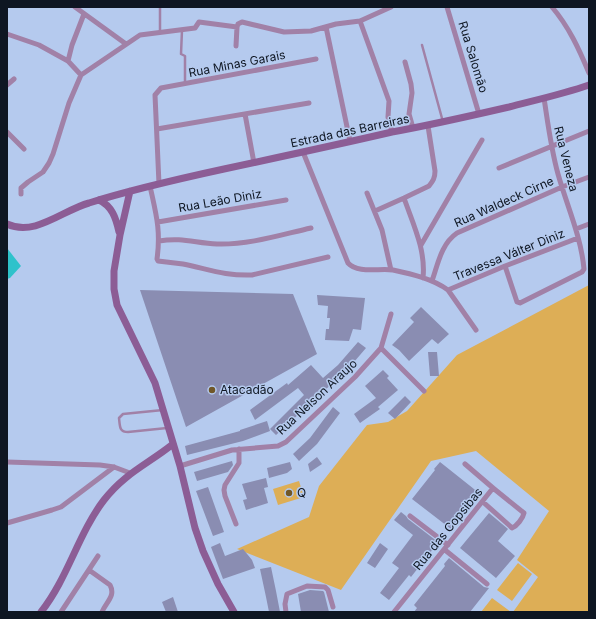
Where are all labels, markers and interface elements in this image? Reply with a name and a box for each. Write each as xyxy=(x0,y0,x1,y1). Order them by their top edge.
street label: Rua Salomão xyxy=(455,19,491,94)
street label: Rua Minas Garais xyxy=(187,47,287,80)
street label: Estrada das Barreiras xyxy=(289,111,411,150)
street label: Rua Veneza xyxy=(551,125,582,193)
street label: Rua Waldeck Cirne xyxy=(452,173,556,230)
street label: Rua Leão Diniz xyxy=(177,186,263,215)
street label: Travessa Válter Diniz xyxy=(451,225,567,284)
street label: Rua Nelson Araujo xyxy=(273,355,360,438)
place label: Atacadão xyxy=(220,382,274,397)
marker: Atacadão xyxy=(207,385,217,395)
street label: Rua das Copsibas xyxy=(410,484,485,573)
place label: Q xyxy=(297,485,306,500)
marker: Q xyxy=(284,488,294,498)

